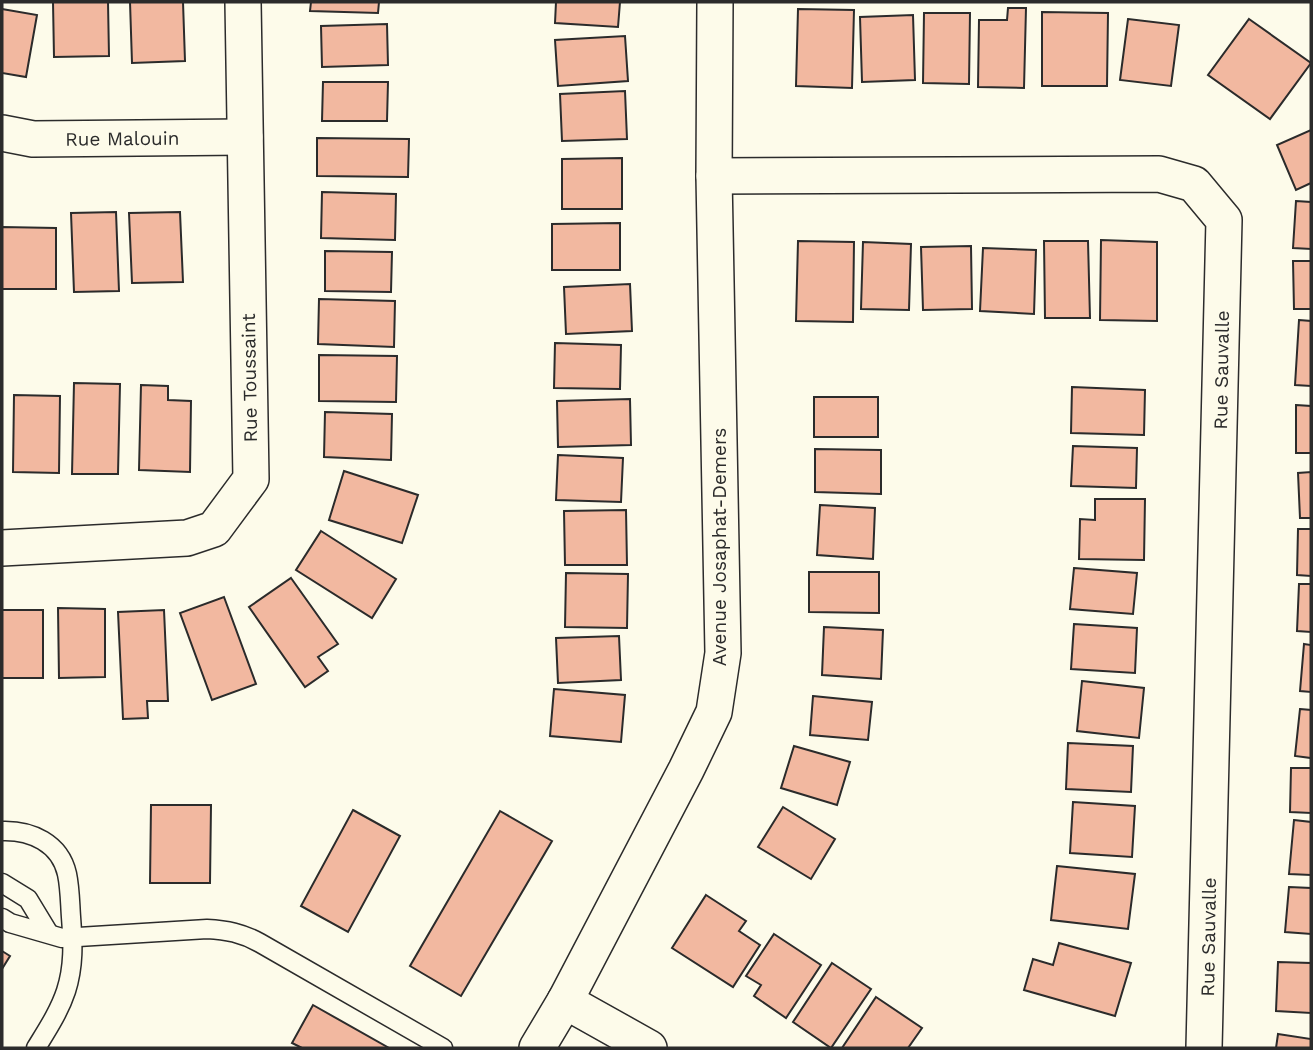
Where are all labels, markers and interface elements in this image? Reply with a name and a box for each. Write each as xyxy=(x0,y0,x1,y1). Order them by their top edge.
street label: Rue Malouin xyxy=(65,127,180,151)
street label: Rue Sauvalle xyxy=(1209,310,1234,430)
street label: Rue Toussaint xyxy=(237,313,262,443)
street label: Avenue Josaphat-Demers xyxy=(708,428,731,666)
street label: Rue Sauvalle xyxy=(1196,877,1221,997)

